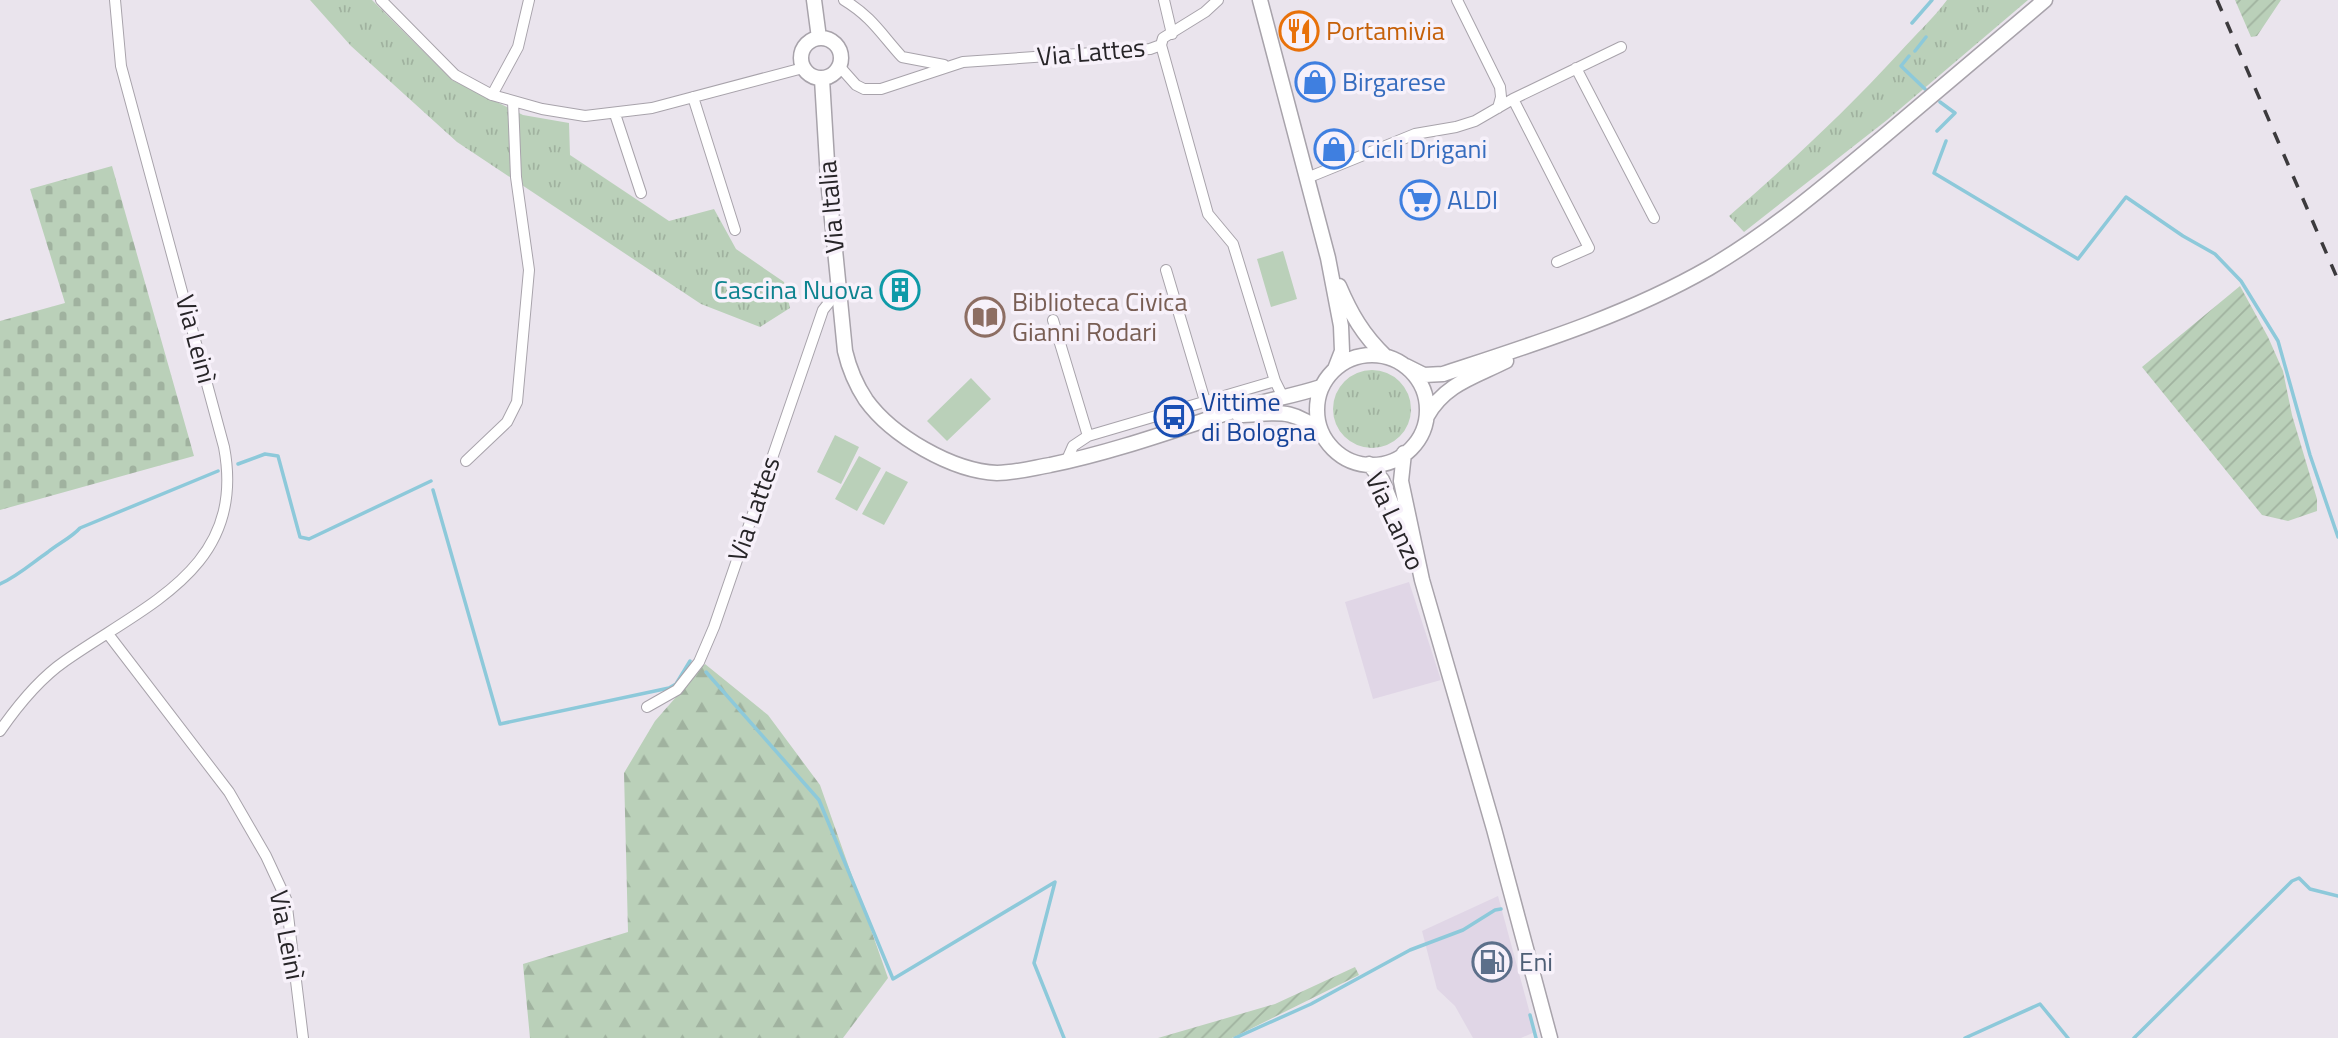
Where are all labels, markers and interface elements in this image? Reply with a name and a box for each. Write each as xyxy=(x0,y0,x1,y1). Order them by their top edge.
restaurant icon: Portamivia xyxy=(1278,10,1320,52)
place label: Portamivia xyxy=(1326,11,1445,50)
street label: Via Lattes xyxy=(1035,27,1147,76)
shop icon: Birgarese xyxy=(1294,61,1336,103)
place label: Birgarese xyxy=(1342,62,1446,101)
shop icon: Cicli Drigani xyxy=(1313,128,1355,170)
place label: Cicli Drigani xyxy=(1361,129,1487,168)
street label: Via Italia xyxy=(807,159,854,255)
supermarket icon: ALDI xyxy=(1399,179,1441,221)
place label: ALDI xyxy=(1447,180,1498,219)
building icon: Cascina Nuova xyxy=(879,269,921,311)
place label: Cascina Nuova xyxy=(714,270,873,309)
place label: Biblioteca Civica Gianni Rodari xyxy=(1012,282,1187,351)
street label: Via Leinì xyxy=(166,290,227,388)
library icon: Biblioteca Civica Gianni Rodari xyxy=(964,296,1006,338)
place label: Vittime di Bologna xyxy=(1201,382,1316,451)
bus stop icon: Vittime di Bologna xyxy=(1153,396,1195,438)
street label: Via Lattes xyxy=(717,451,790,566)
street label: Via Lanzo xyxy=(1356,465,1435,576)
street label: Via Leinì xyxy=(260,887,315,983)
fuel station icon: Eni xyxy=(1471,941,1513,983)
place label: Eni xyxy=(1519,942,1553,981)

